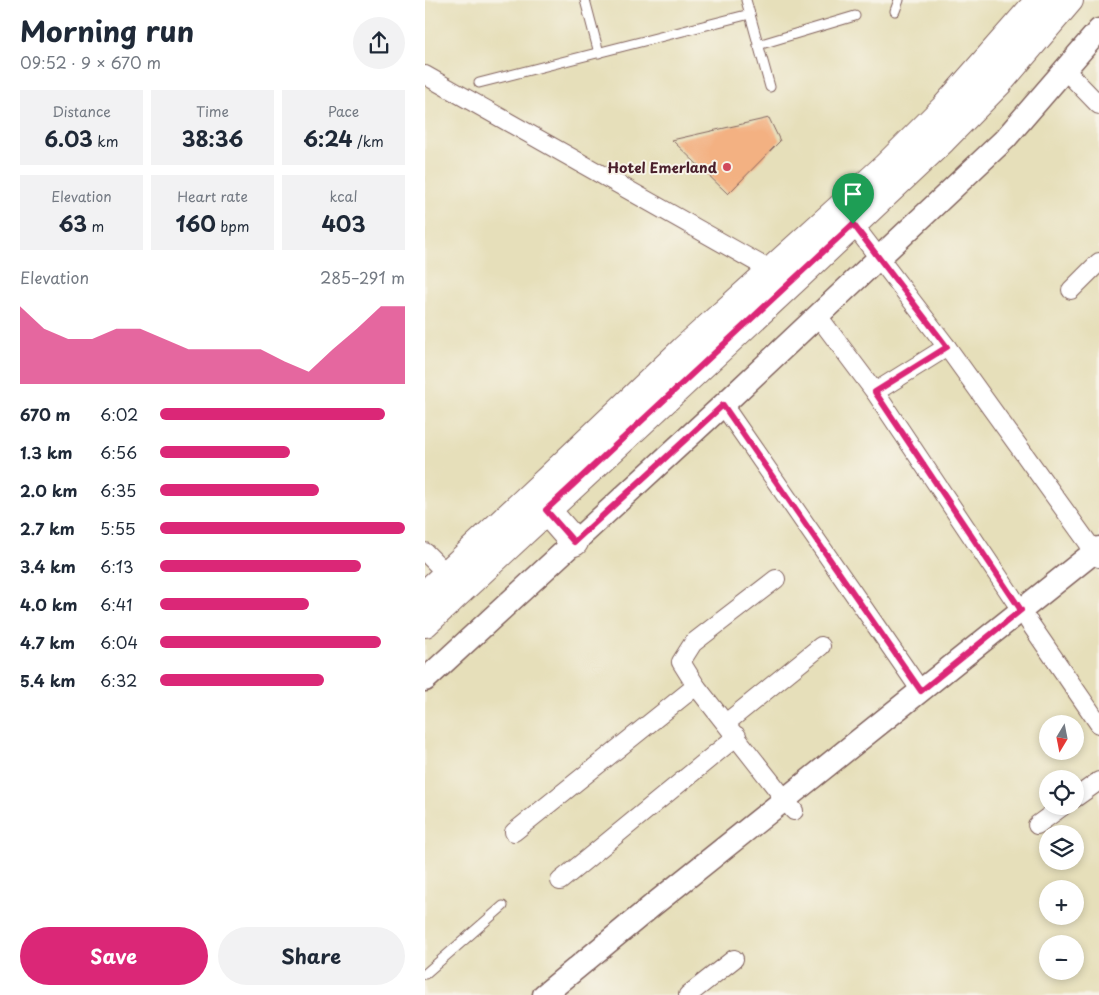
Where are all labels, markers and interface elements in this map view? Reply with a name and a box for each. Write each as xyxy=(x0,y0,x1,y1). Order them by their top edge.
text: Morning run xyxy=(20,9,194,52)
button: share xyxy=(353,17,405,69)
text: 09:52 · 9 × 670 m xyxy=(20,50,161,74)
text: Distance xyxy=(52,101,111,122)
text: Time xyxy=(196,101,229,122)
text: Pace xyxy=(328,101,359,122)
text: 6.03 xyxy=(45,122,93,154)
text: 38:36 xyxy=(182,122,243,154)
text: 6:24 xyxy=(303,122,352,154)
text: km xyxy=(93,131,118,152)
text: /km xyxy=(352,131,384,152)
place label: Hotel Emerland xyxy=(608,157,718,178)
marker: Hotel Emerland xyxy=(721,161,733,173)
pin xyxy=(832,173,874,224)
icon: arrive xyxy=(839,180,867,208)
text: Elevation xyxy=(51,186,112,207)
text: Heart rate xyxy=(177,186,248,207)
text: kcal xyxy=(330,186,357,207)
text: 63 xyxy=(59,207,87,239)
text: 160 xyxy=(176,207,216,239)
text: 403 xyxy=(322,207,365,239)
text: m xyxy=(87,216,104,237)
text: bpm xyxy=(216,216,249,237)
text: Elevation xyxy=(20,265,89,289)
text: 285–291 m xyxy=(320,265,405,289)
text: 670 m xyxy=(20,402,71,426)
text: 6:02 xyxy=(100,402,138,426)
text: 1.3 km xyxy=(20,440,72,464)
text: 6:56 xyxy=(100,440,137,464)
text: 2.0 km xyxy=(20,478,77,502)
text: 6:35 xyxy=(100,478,136,502)
text: 2.7 km xyxy=(20,516,75,540)
text: 5:55 xyxy=(100,516,135,540)
text: 3.4 km xyxy=(20,554,76,578)
text: 6:13 xyxy=(100,554,134,578)
text: 4.0 km xyxy=(20,592,77,616)
text: 6:41 xyxy=(100,592,133,616)
text: 4.7 km xyxy=(20,630,75,654)
text: 6:04 xyxy=(100,630,138,654)
text: 5.4 km xyxy=(20,668,75,692)
text: 6:32 xyxy=(100,668,137,692)
north arrow xyxy=(1039,715,1084,760)
map controls xyxy=(1039,715,1084,980)
button: locate xyxy=(1039,770,1084,815)
button: layers xyxy=(1039,825,1084,870)
button: + xyxy=(1039,880,1084,925)
button: Save xyxy=(20,927,208,985)
button: Share xyxy=(218,927,405,985)
button: − xyxy=(1039,935,1084,980)

